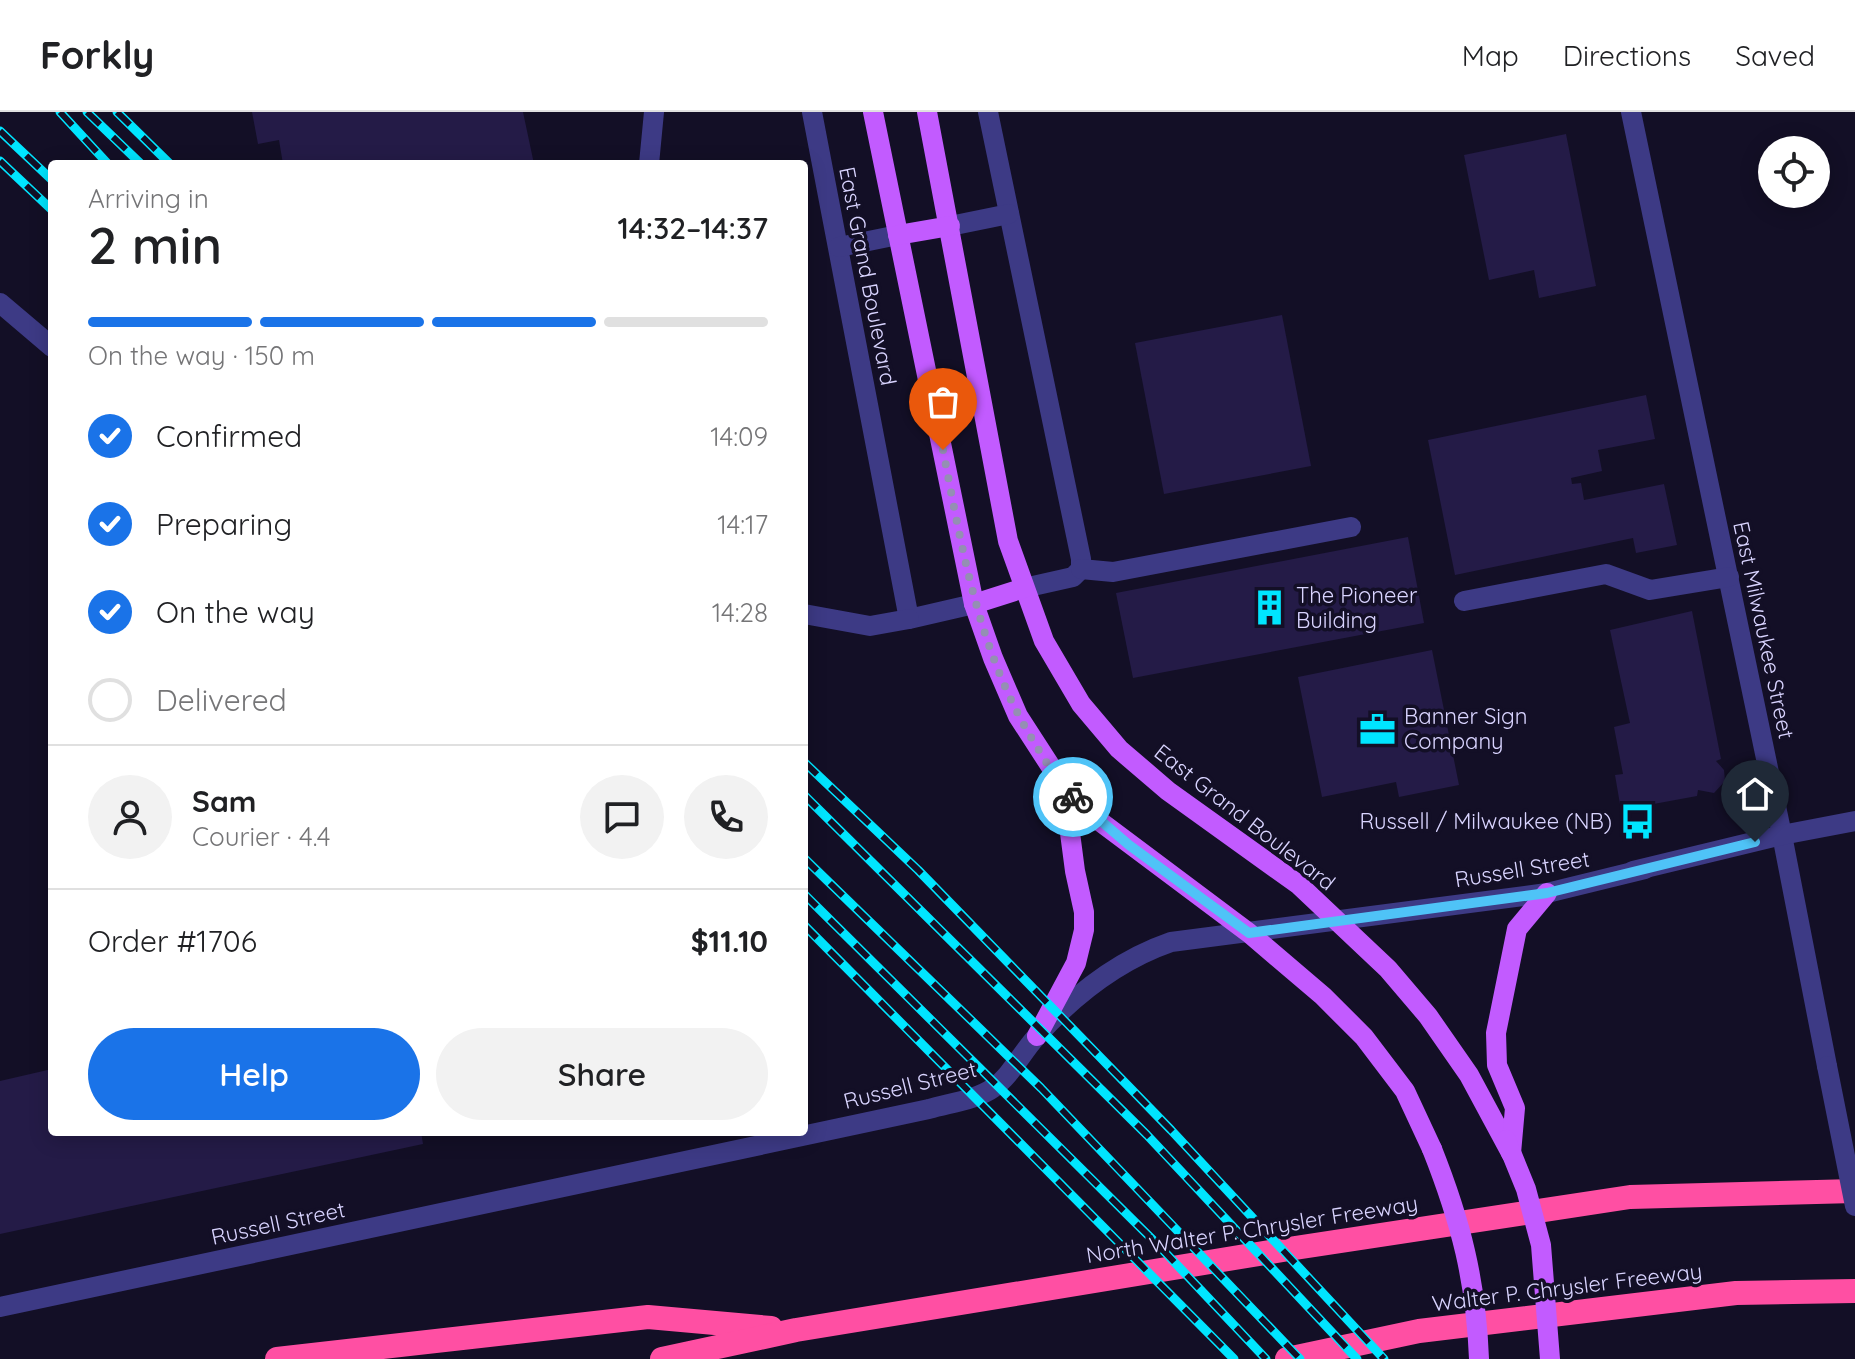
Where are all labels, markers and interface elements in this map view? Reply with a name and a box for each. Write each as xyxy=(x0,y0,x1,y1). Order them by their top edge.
text: Forkly xyxy=(40,31,154,79)
text: Map xyxy=(1462,38,1519,73)
text: Directions xyxy=(1563,38,1691,73)
text: Saved xyxy=(1735,38,1815,73)
map controls xyxy=(1758,136,1830,208)
button: locate xyxy=(1758,136,1830,208)
street label: East Grand Boulevard xyxy=(833,164,903,388)
text: Arriving in xyxy=(88,182,209,215)
text: 14:32–14:37 xyxy=(617,209,768,247)
text: 2 min xyxy=(88,212,222,277)
text: On the way · 150 m xyxy=(88,339,315,372)
pin xyxy=(909,368,977,450)
icon: bag xyxy=(921,380,965,424)
icon: check xyxy=(88,414,132,458)
text: Confirmed xyxy=(156,417,302,455)
text: 14:09 xyxy=(710,420,768,453)
icon: check xyxy=(88,502,132,546)
text: Preparing xyxy=(156,505,292,543)
text: 14:17 xyxy=(717,508,768,541)
street label: East Milwaukee Street xyxy=(1727,519,1801,741)
place label: The Pioneer Building xyxy=(1296,581,1418,634)
building icon: The Pioneer Building xyxy=(1251,589,1289,627)
icon: check xyxy=(88,590,132,634)
text: On the way xyxy=(156,593,315,631)
text: 14:28 xyxy=(712,596,768,629)
text: Delivered xyxy=(156,681,287,719)
place label: Banner Sign Company xyxy=(1404,702,1528,755)
office icon: Banner Sign Company xyxy=(1359,710,1397,748)
street label: East Grand Boulevard xyxy=(1149,738,1341,896)
courier xyxy=(1033,757,1113,837)
pin xyxy=(1721,760,1789,842)
icon: home xyxy=(1733,772,1777,816)
button: person xyxy=(88,775,172,859)
button: chat xyxy=(580,775,664,859)
button: phone xyxy=(684,775,768,859)
icon: bike xyxy=(1051,775,1095,819)
text: Sam xyxy=(192,782,256,820)
bus stop icon: Russell / Milwaukee (NB) xyxy=(1619,802,1657,840)
place label: Russell / Milwaukee (NB) xyxy=(1359,807,1612,835)
text: Courier · 4.4 xyxy=(192,820,330,853)
street label: Russell Street xyxy=(1452,845,1592,893)
text: Order #1706 xyxy=(88,922,257,960)
text: $11.10 xyxy=(691,922,768,960)
button: Help xyxy=(88,1028,420,1120)
button: Share xyxy=(436,1028,768,1120)
street label: Russell Street xyxy=(840,1055,980,1115)
street label: North Walter P. Chrysler Freeway xyxy=(1084,1189,1420,1269)
street label: Russell Street xyxy=(208,1195,348,1251)
street label: Walter P. Chrysler Freeway xyxy=(1430,1257,1704,1317)

